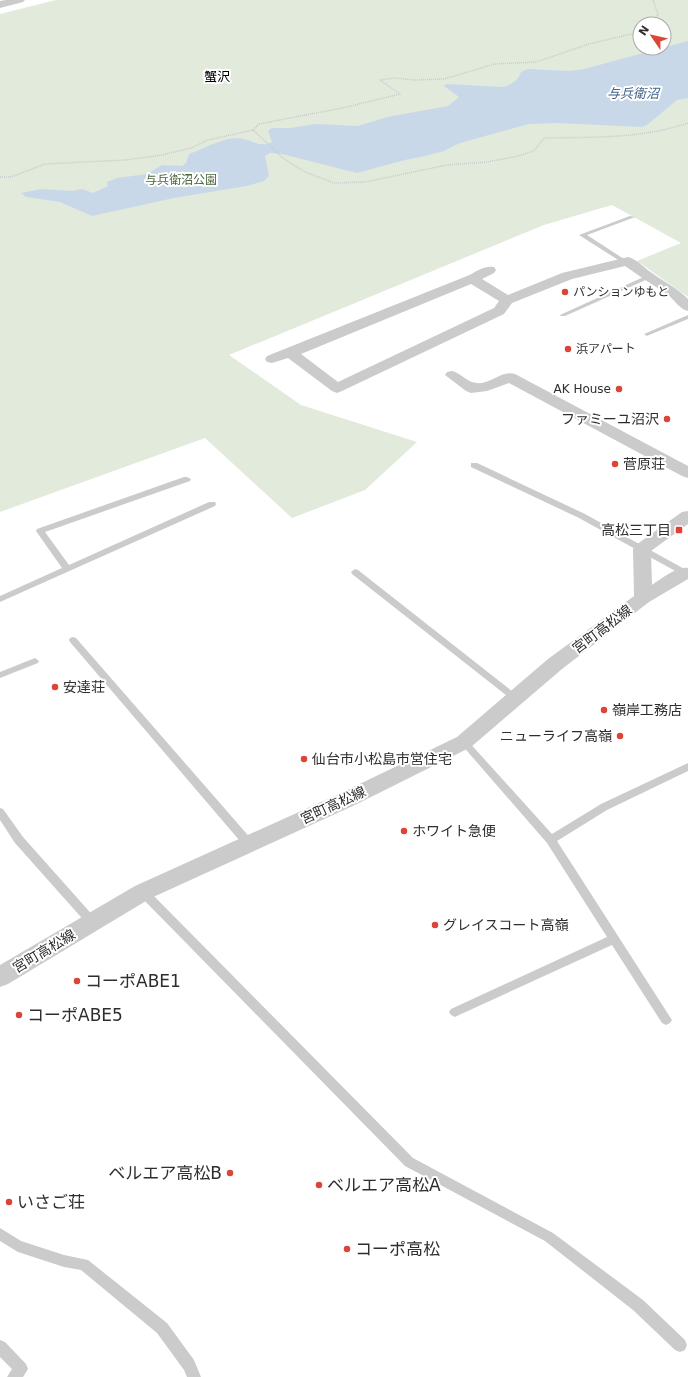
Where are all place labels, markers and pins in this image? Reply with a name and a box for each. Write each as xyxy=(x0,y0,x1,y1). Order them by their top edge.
place label: パンションゆもと xyxy=(573,285,669,299)
marker: パンションゆもと xyxy=(560,287,570,297)
place label: 浜アパート xyxy=(576,342,636,356)
marker: 浜アパート xyxy=(563,344,573,354)
place label: AK House xyxy=(554,382,611,396)
marker: AK House xyxy=(614,384,624,394)
place label: ファミーユ沼沢 xyxy=(561,411,659,427)
marker: ファミーユ沼沢 xyxy=(662,414,672,424)
place label: 菅原荘 xyxy=(623,456,665,472)
marker: 菅原荘 xyxy=(610,459,620,469)
place label: 高松三丁目 xyxy=(601,522,671,538)
marker: 高松三丁目 xyxy=(674,525,684,535)
place label: 安達荘 xyxy=(63,679,105,695)
marker: 安達荘 xyxy=(50,682,60,692)
place label: 嶺岸工務店 xyxy=(612,702,682,718)
marker: 嶺岸工務店 xyxy=(599,705,609,715)
place label: ニューライフ高嶺 xyxy=(500,728,612,744)
marker: ニューライフ高嶺 xyxy=(615,731,625,741)
place label: 仙台市小松島市営住宅 xyxy=(312,751,452,767)
marker: 仙台市小松島市営住宅 xyxy=(299,754,309,764)
place label: ホワイト急便 xyxy=(412,823,496,839)
marker: ホワイト急便 xyxy=(399,826,409,836)
place label: グレイスコート高嶺 xyxy=(443,917,569,933)
marker: グレイスコート高嶺 xyxy=(430,920,440,930)
place label: コーポABE1 xyxy=(85,971,181,991)
marker: コーポABE1 xyxy=(72,976,82,986)
place label: コーポABE5 xyxy=(27,1005,123,1025)
marker: コーポABE5 xyxy=(14,1010,24,1020)
place label: ベルエア高松B xyxy=(108,1163,222,1183)
marker: ベルエア高松B xyxy=(225,1168,235,1178)
place label: ベルエア高松A xyxy=(327,1175,441,1195)
marker: ベルエア高松A xyxy=(314,1180,324,1190)
place label: いさご荘 xyxy=(17,1192,85,1212)
marker: いさご荘 xyxy=(4,1197,14,1207)
place label: コーポ高松 xyxy=(355,1239,440,1259)
marker: コーポ高松 xyxy=(342,1244,352,1254)

